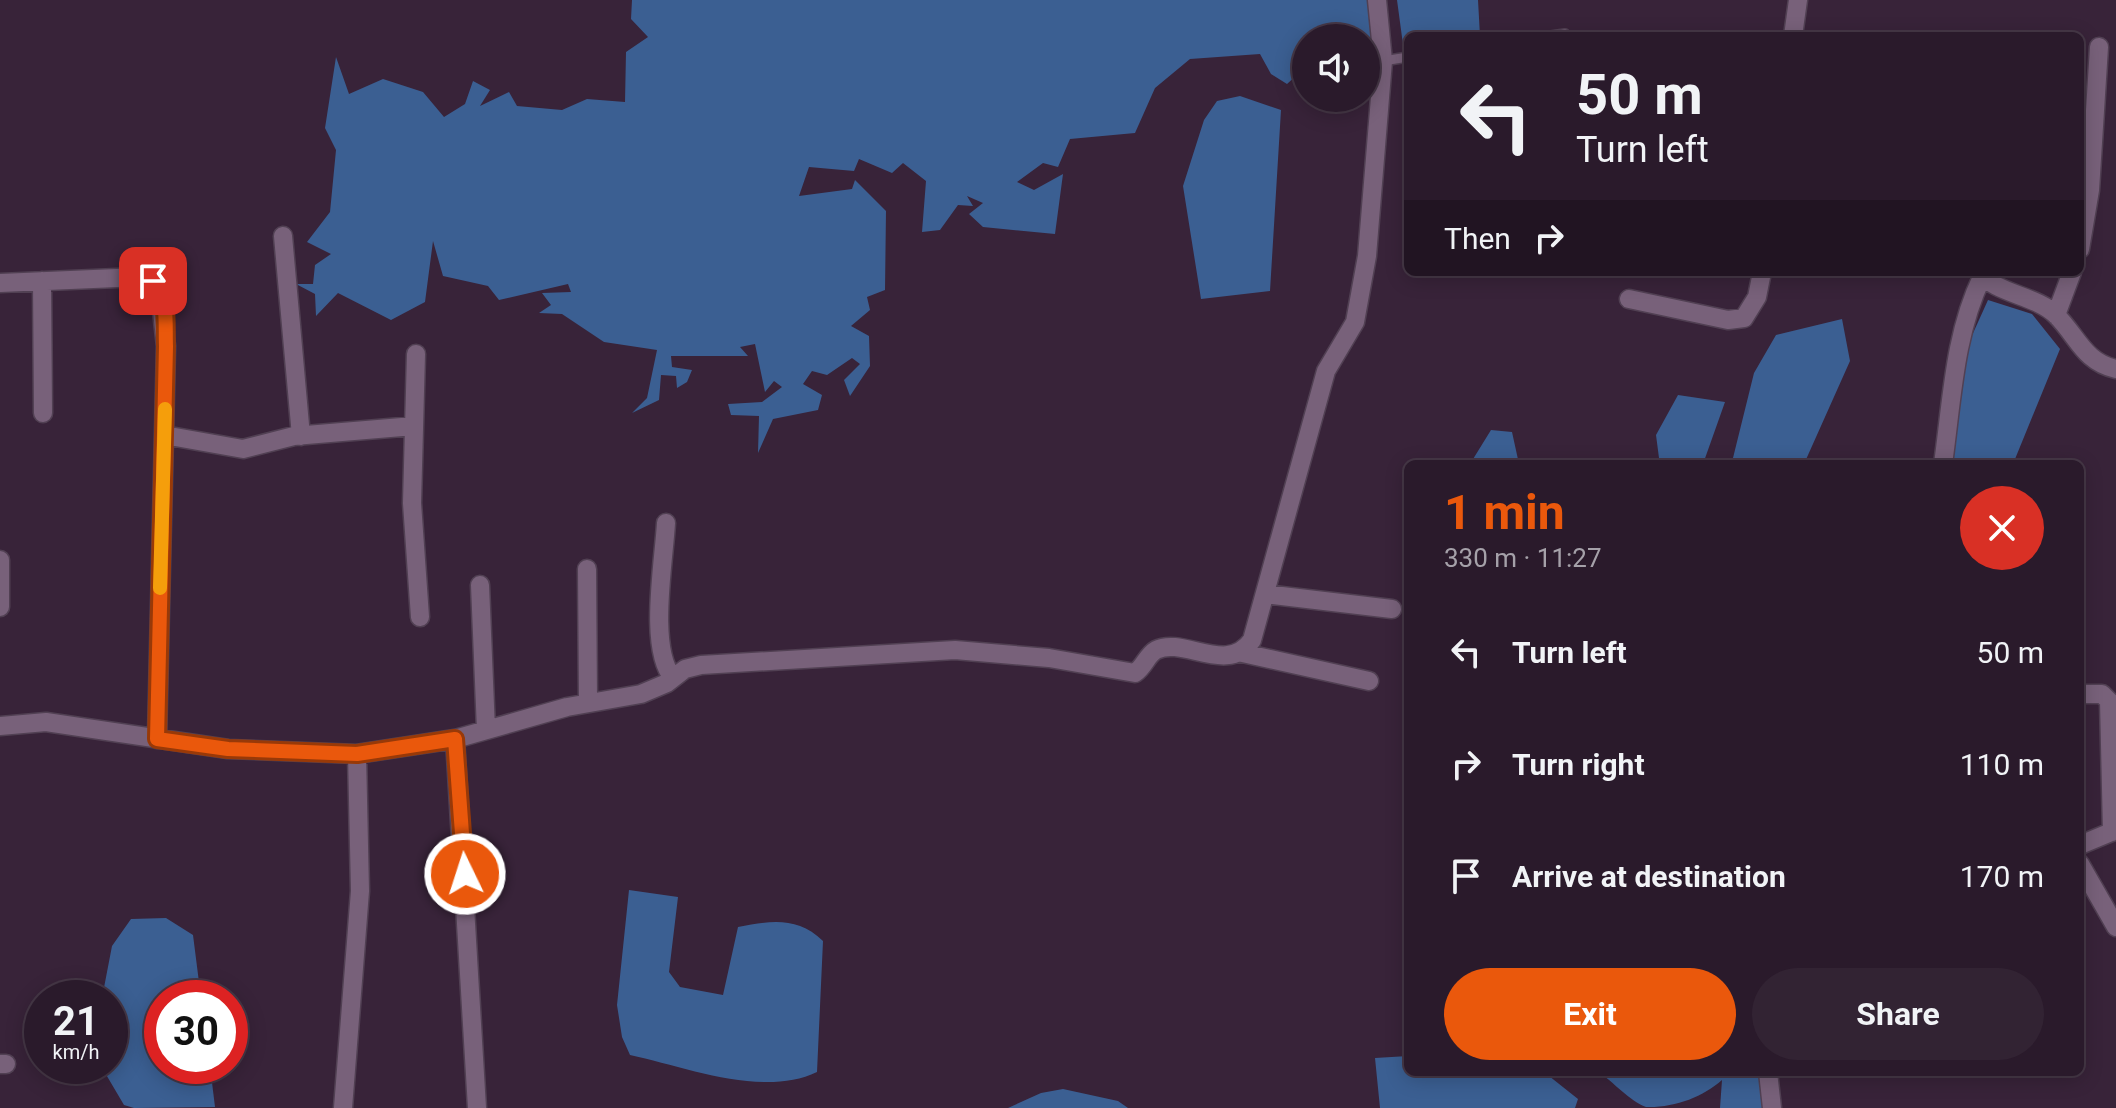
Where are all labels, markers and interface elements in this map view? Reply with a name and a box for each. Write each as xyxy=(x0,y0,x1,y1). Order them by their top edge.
map controls xyxy=(1292,24,1380,112)
button: sound xyxy=(1292,24,1380,112)
text: 50 m xyxy=(1576,62,1703,128)
icon: left xyxy=(1444,64,1548,168)
text: Turn left xyxy=(1576,129,1709,171)
icon: right xyxy=(1527,216,1571,260)
text: Then xyxy=(1444,221,1511,256)
pin xyxy=(119,247,187,315)
icon: arrive xyxy=(131,259,175,303)
text: 1 min xyxy=(1444,484,1565,541)
button: close xyxy=(1960,486,2044,570)
text: 330 m · 11:27 xyxy=(1444,543,1602,573)
icon: left xyxy=(1444,630,1488,674)
text: Turn left xyxy=(1512,635,1627,670)
text: 50 m xyxy=(1977,635,2044,670)
icon: right xyxy=(1444,742,1488,786)
text: Turn right xyxy=(1512,747,1645,782)
text: 110 m xyxy=(1960,747,2044,782)
position arrow xyxy=(423,832,507,916)
icon: arrive xyxy=(1444,854,1488,898)
text: Arrive at destination xyxy=(1512,859,1786,894)
text: 170 m xyxy=(1960,859,2044,894)
button: Exit xyxy=(1444,968,1736,1060)
button: Share xyxy=(1752,968,2044,1060)
speed limit sign: 30 xyxy=(144,980,248,1084)
text: 21 xyxy=(53,998,99,1045)
text: km/h xyxy=(53,1040,99,1064)

